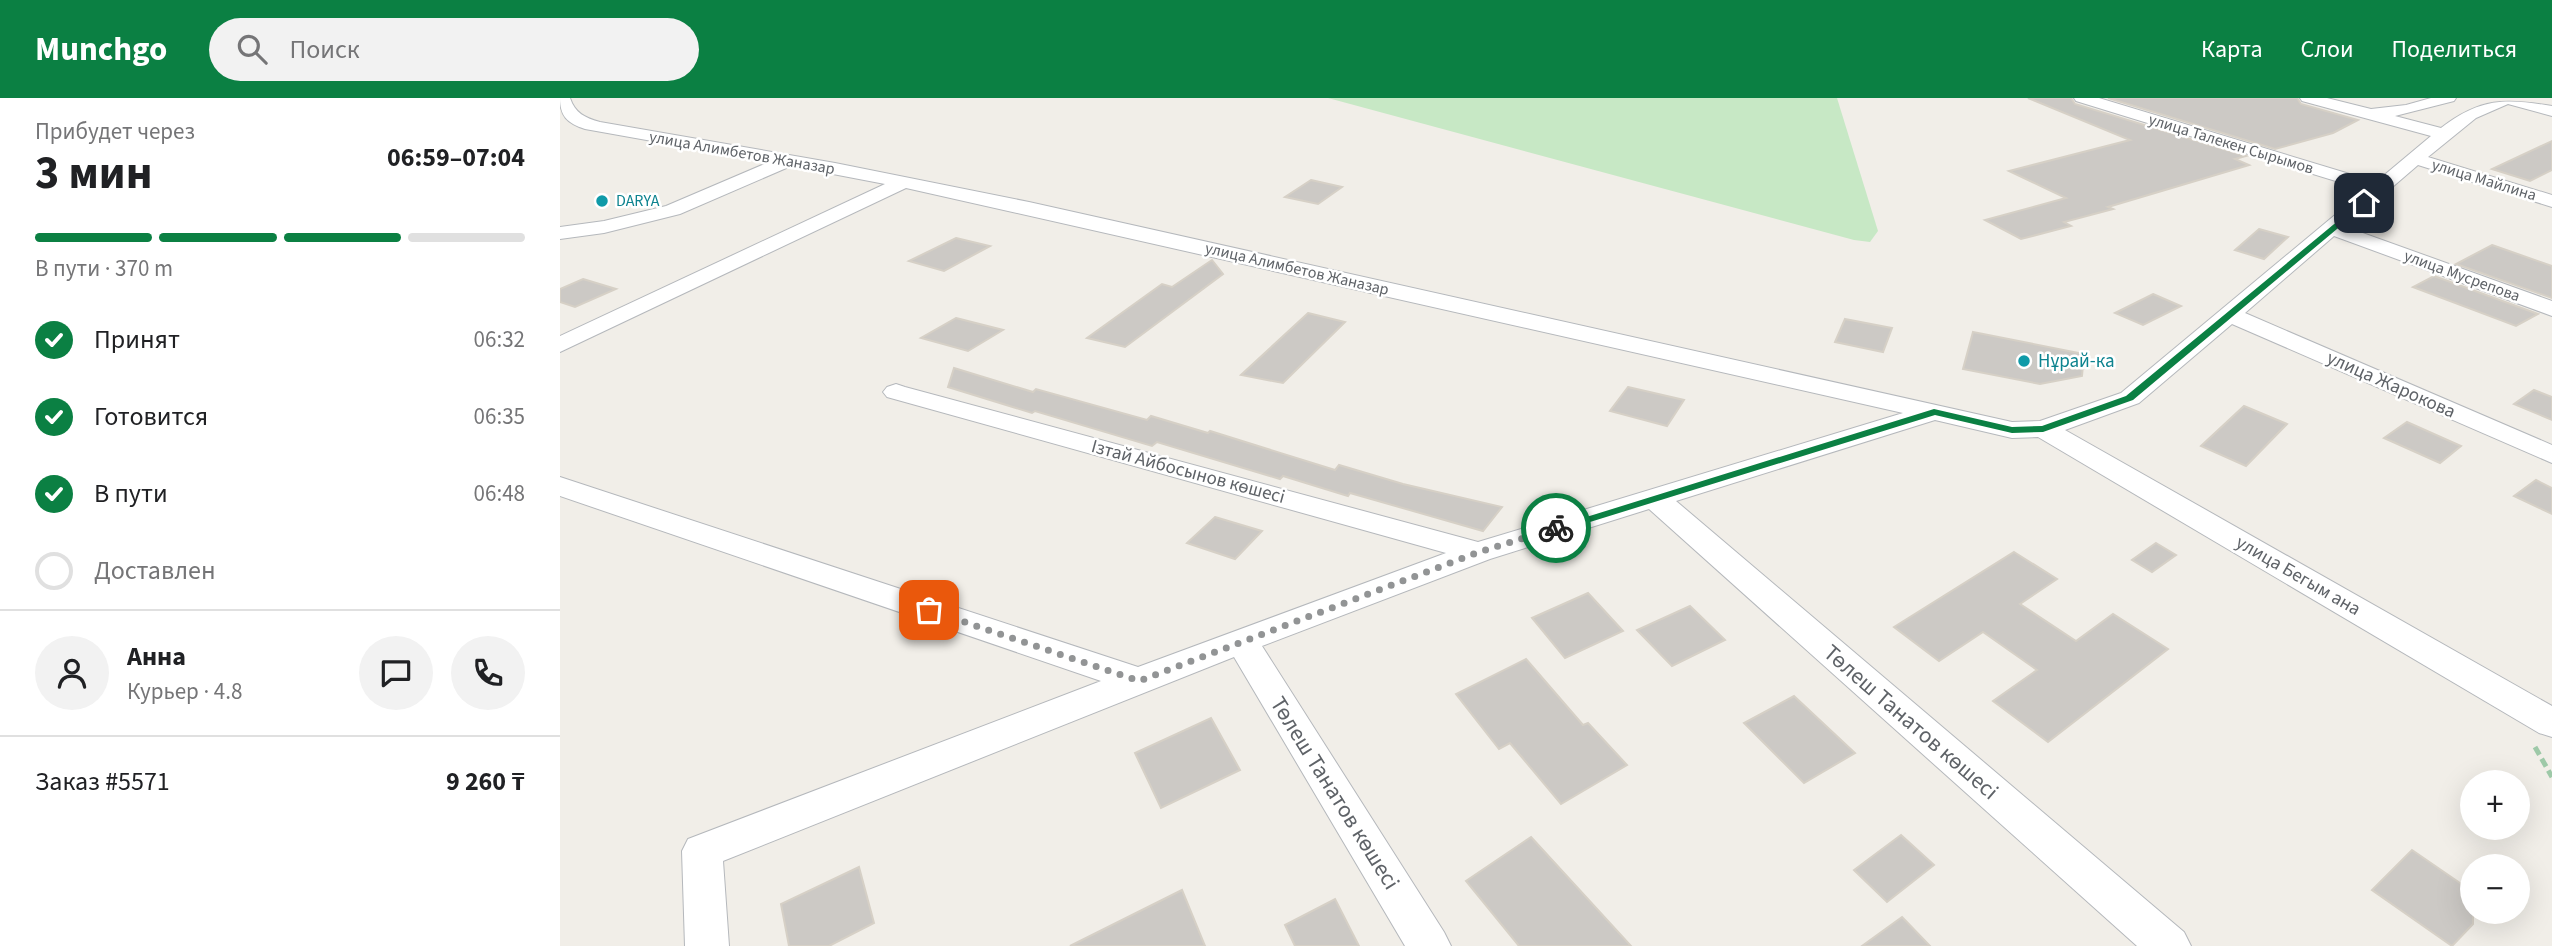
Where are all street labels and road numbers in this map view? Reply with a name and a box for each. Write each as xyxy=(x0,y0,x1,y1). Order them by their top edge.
street label: улица Талекен Сырымов xyxy=(2146,108,2316,180)
street label: улица Алимбетов Жаназар xyxy=(647,126,837,180)
street label: улица Майлина xyxy=(2429,154,2539,206)
street label: улица Алимбетов Жаназар xyxy=(1203,237,1391,301)
street label: улица Мусрепова xyxy=(2401,245,2523,307)
street label: улица Жарокова xyxy=(2322,345,2460,425)
street label: Ізтай Айбосынов көшесі xyxy=(1088,433,1288,511)
street label: улица Бегым ана xyxy=(2230,529,2366,623)
street label: Төлеш Танатов көшесі xyxy=(1816,637,2006,807)
street label: Төлеш Танатов көшесі xyxy=(1262,690,1408,896)

